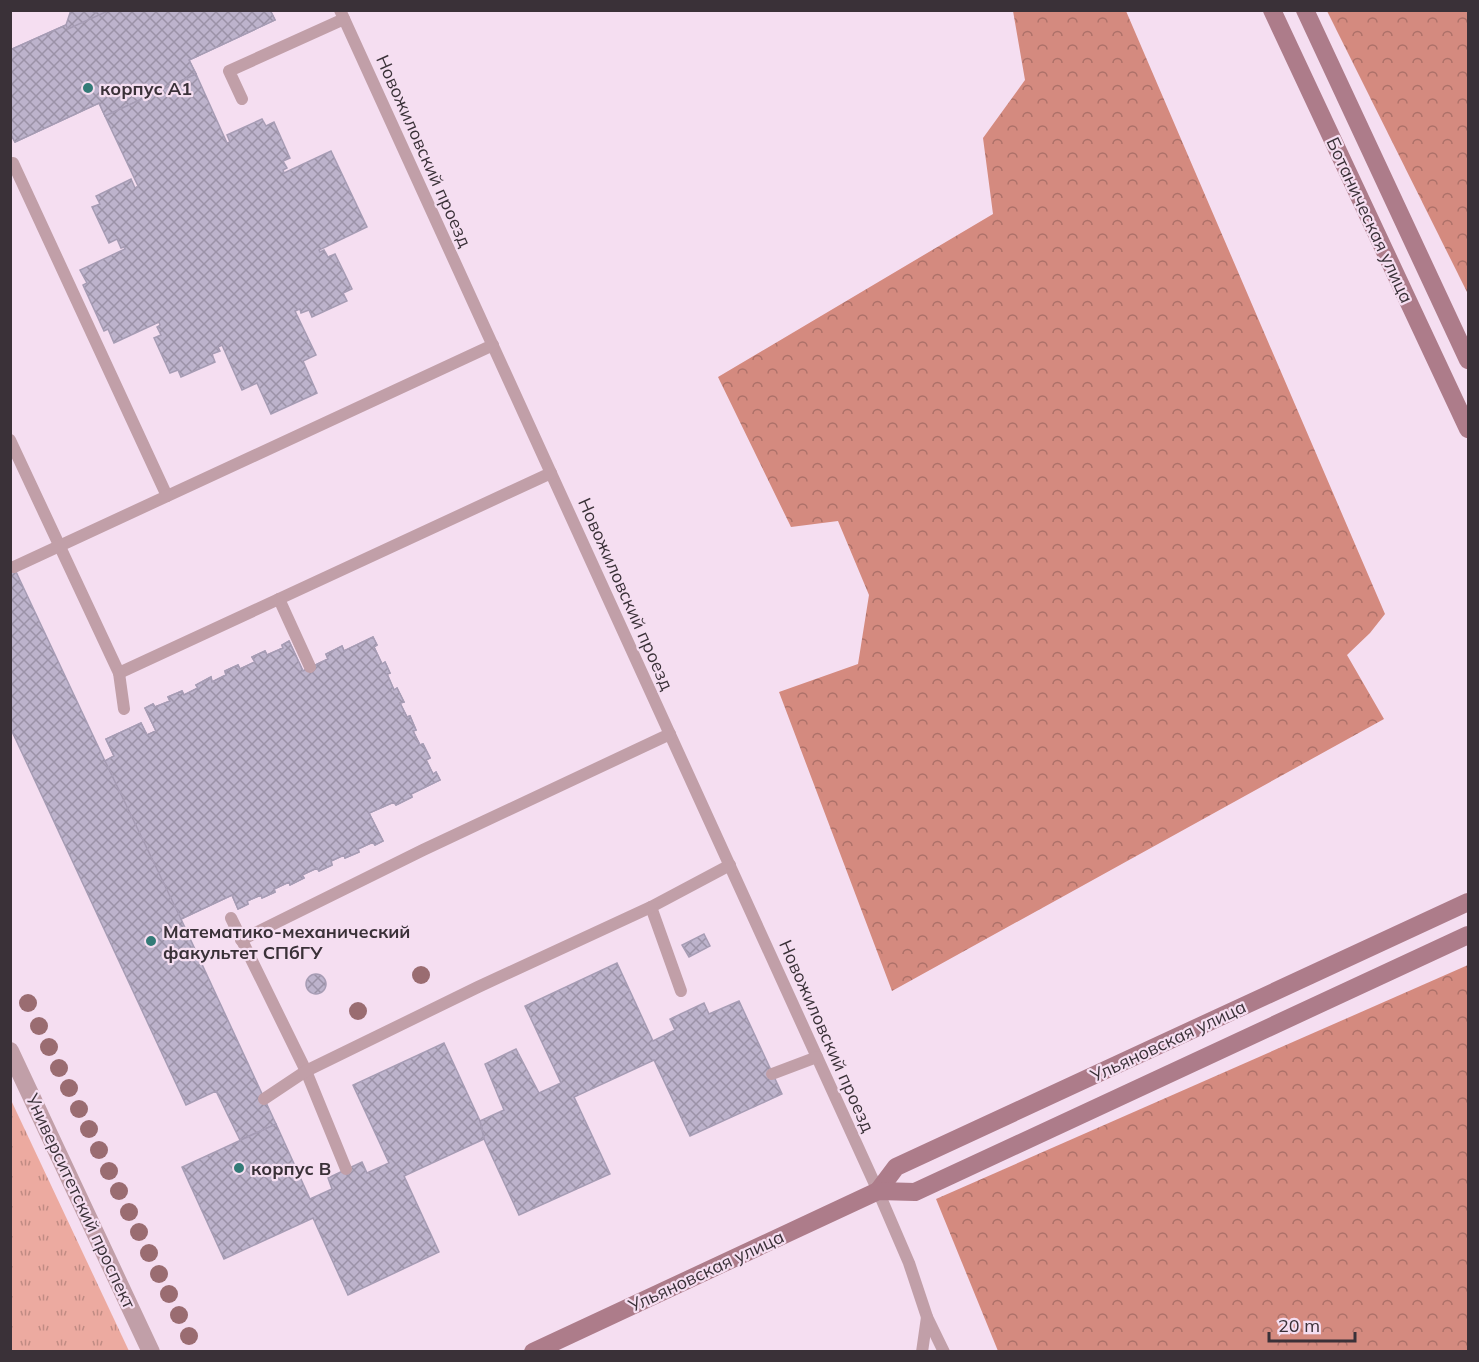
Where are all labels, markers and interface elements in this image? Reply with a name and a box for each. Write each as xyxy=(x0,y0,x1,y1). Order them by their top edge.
street label: Новожиловский проезд xyxy=(371,51,477,251)
place label: корпус А1 xyxy=(100,77,192,100)
marker: корпус А1 xyxy=(81,81,95,95)
street label: Ботаническая улица xyxy=(1322,133,1418,307)
street label: Новожиловский проезд xyxy=(573,494,679,694)
place label: Математико-механический факультет СПбГУ xyxy=(163,920,410,964)
marker: Математико-механический факультет СПбГУ xyxy=(144,934,158,948)
street label: Новожиловский проезд xyxy=(774,936,880,1136)
street label: Ульяновская улица xyxy=(1086,995,1249,1088)
street label: Университетский проспект xyxy=(21,1089,141,1313)
place label: корпус В xyxy=(251,1157,331,1180)
marker: корпус В xyxy=(232,1161,246,1175)
street label: Ульяновская улица xyxy=(624,1225,787,1318)
scale bar xyxy=(1269,1305,1354,1343)
text: 20 m xyxy=(1278,1314,1320,1337)

